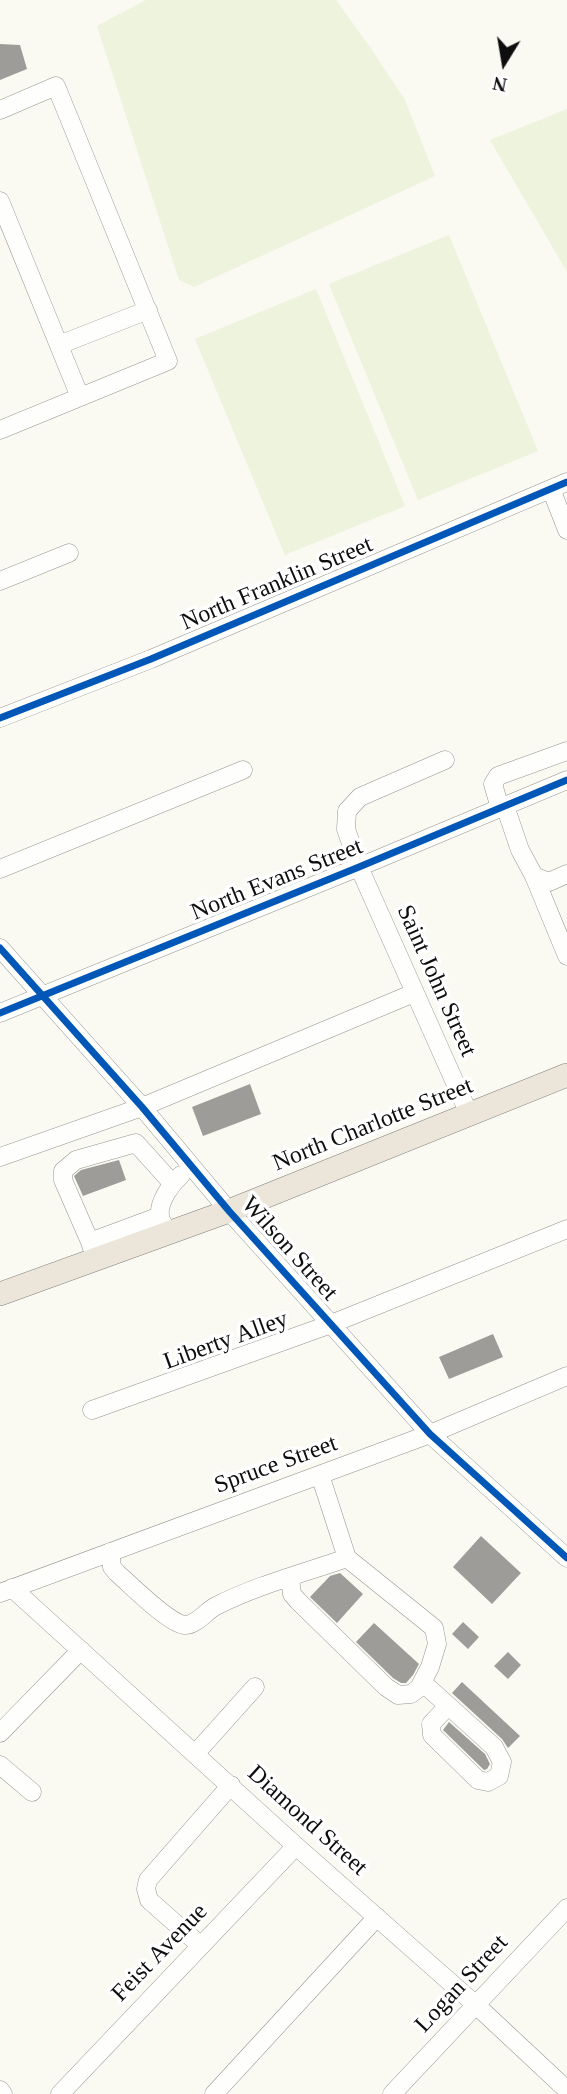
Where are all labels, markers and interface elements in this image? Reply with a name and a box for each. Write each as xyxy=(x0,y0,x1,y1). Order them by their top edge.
north arrow xyxy=(469,28,539,98)
text: N xyxy=(491,72,509,96)
street label: North Franklin Street xyxy=(177,531,377,637)
street label: North Evans Street xyxy=(187,832,367,928)
street label: Saint John Street xyxy=(390,901,482,1061)
street label: North Charlotte Street xyxy=(269,1072,477,1178)
street label: Wilson Street xyxy=(235,1191,343,1307)
street label: Liberty Alley xyxy=(160,1305,292,1377)
street label: Spruce Street xyxy=(211,1429,341,1501)
street label: Diamond Street xyxy=(241,1760,373,1882)
street label: Feist Avenue xyxy=(106,1898,214,2008)
street label: Logan Street xyxy=(409,1929,515,2039)

